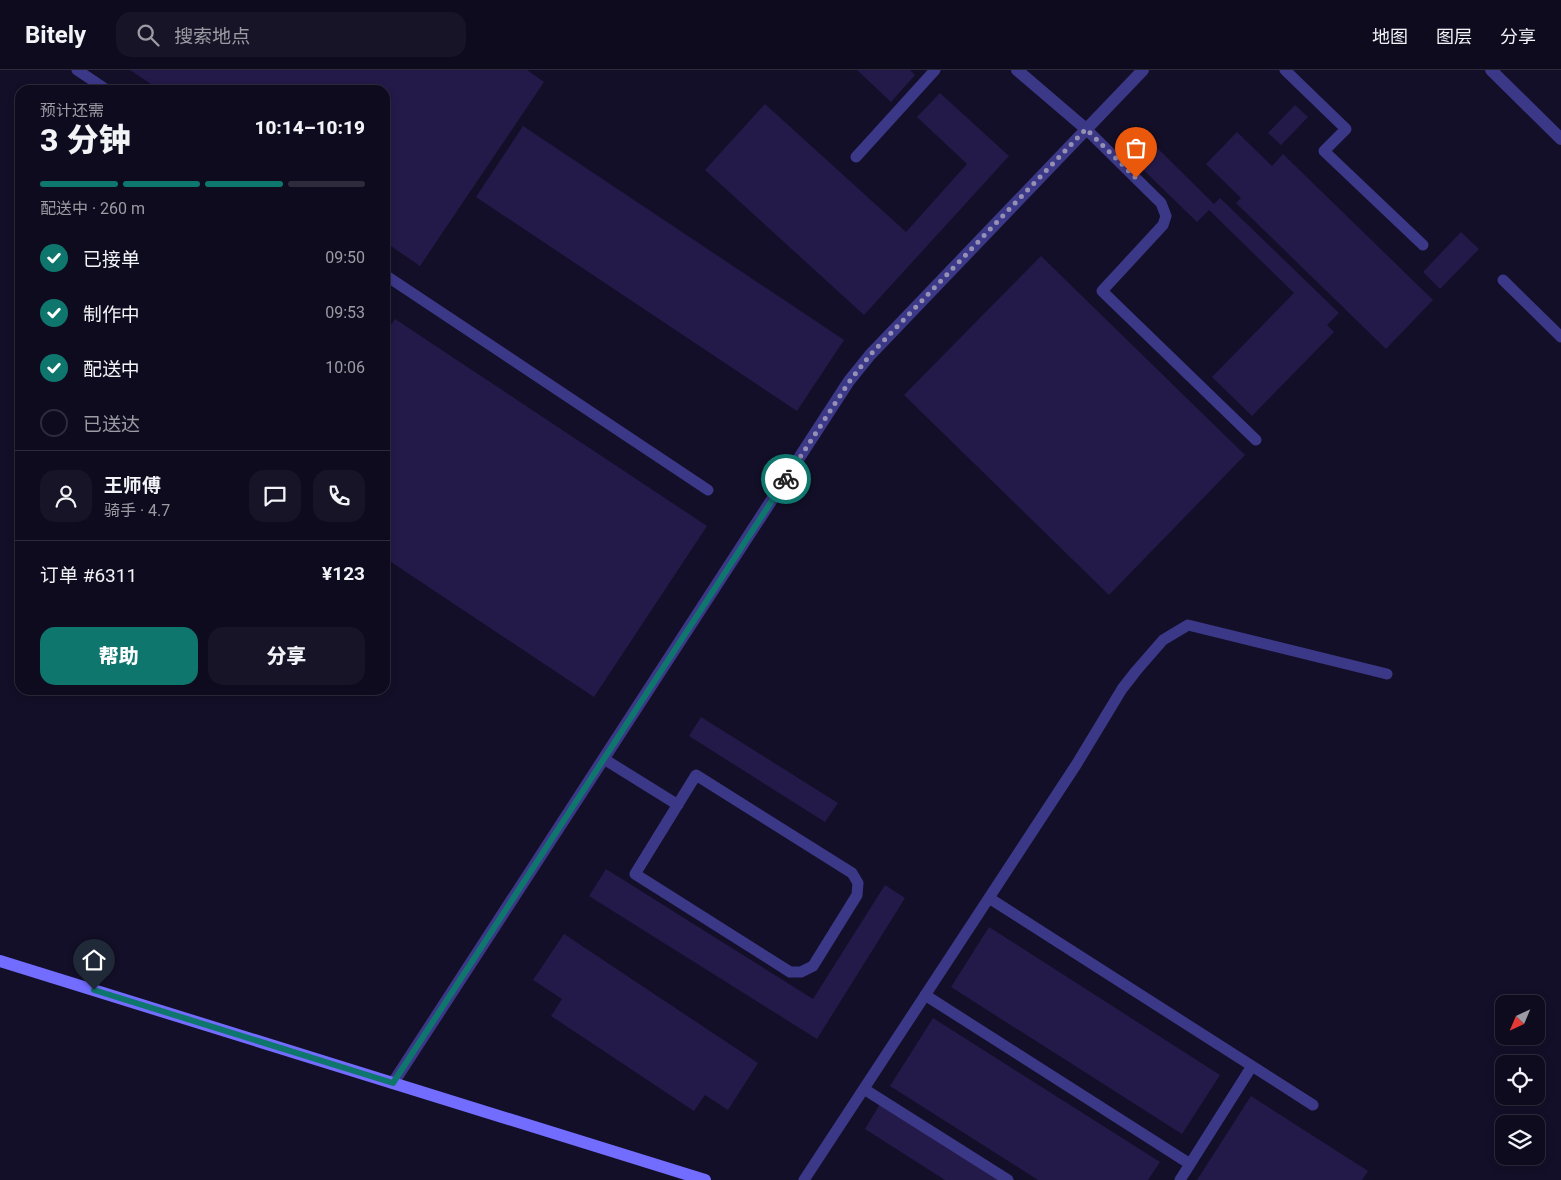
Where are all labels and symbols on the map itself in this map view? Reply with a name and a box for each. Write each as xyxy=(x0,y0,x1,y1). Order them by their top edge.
pin xyxy=(1115,127,1157,178)
courier xyxy=(761,454,811,504)
pin xyxy=(73,939,115,990)
north arrow xyxy=(1495,995,1545,1045)

